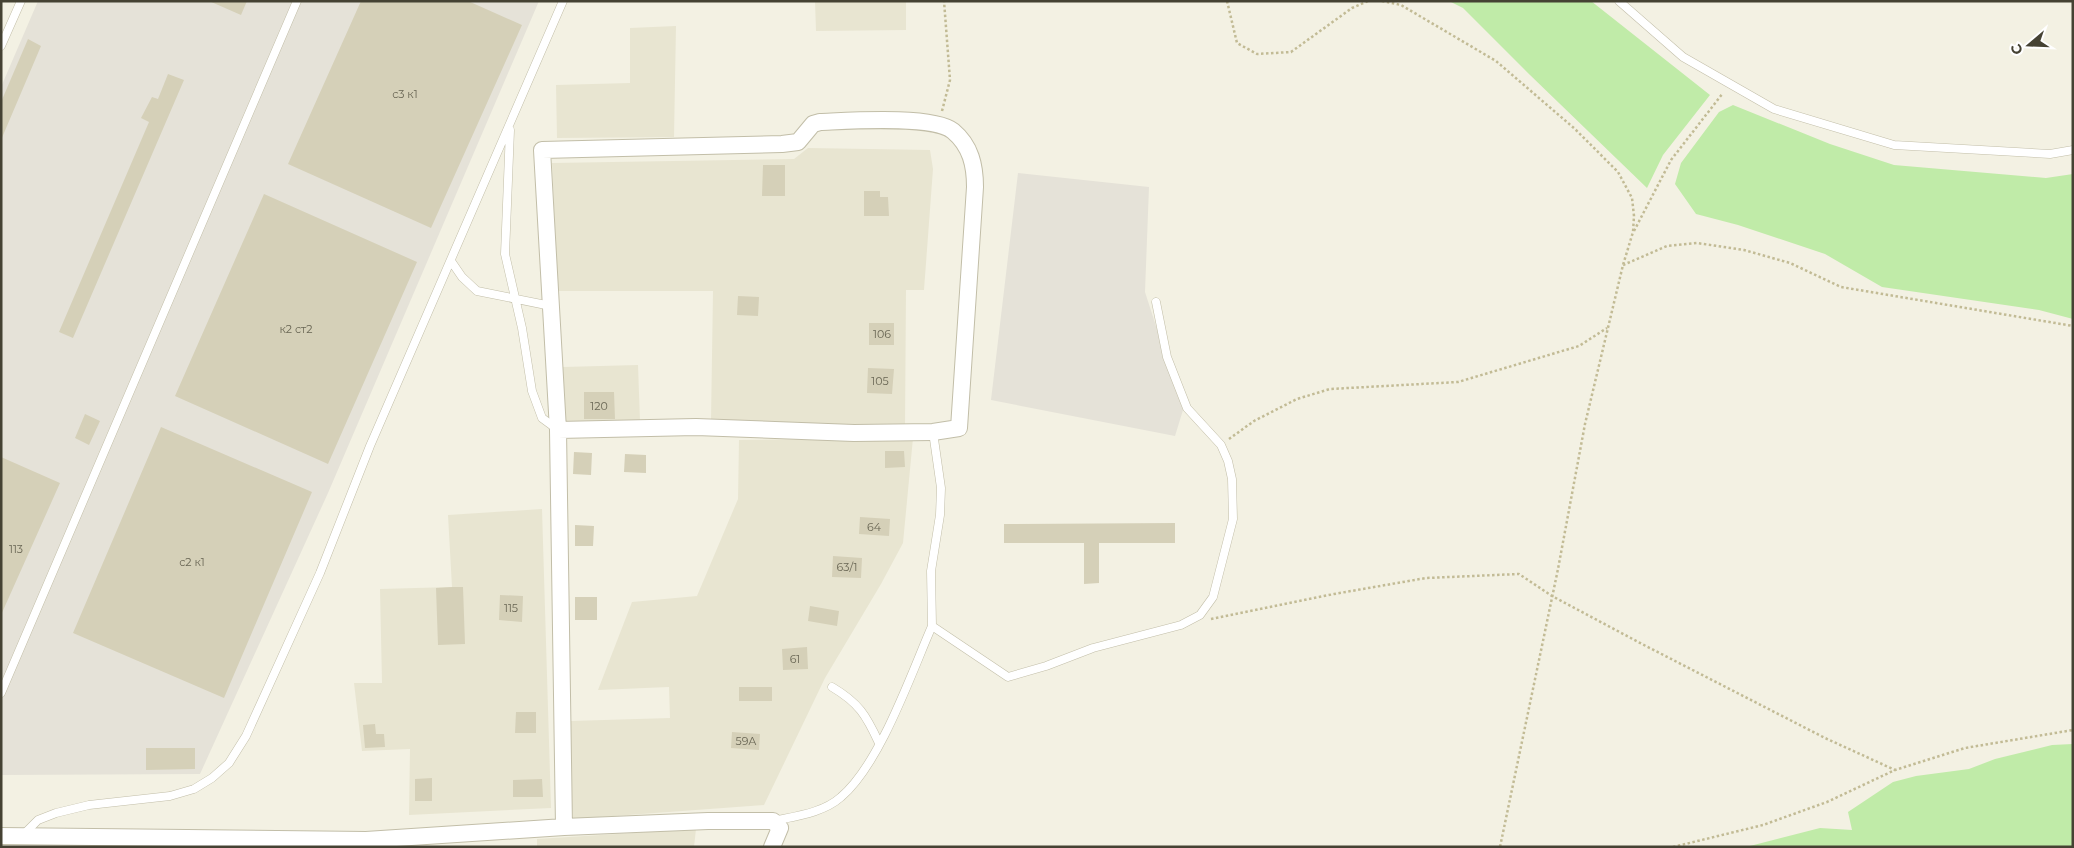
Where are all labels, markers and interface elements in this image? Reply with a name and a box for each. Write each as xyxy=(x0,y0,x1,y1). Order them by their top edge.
north arrow xyxy=(2004,20,2054,70)
text: С xyxy=(2007,41,2027,57)
house number: с3 к1 xyxy=(392,87,418,101)
house number: к2 ст2 xyxy=(279,322,313,336)
house number: 106 xyxy=(873,327,891,341)
house number: 105 xyxy=(871,374,889,388)
house number: 120 xyxy=(590,399,608,413)
house number: 64 xyxy=(867,520,882,534)
house number: 113 xyxy=(9,542,23,556)
house number: с2 к1 xyxy=(179,555,205,569)
house number: 63/1 xyxy=(837,560,857,574)
house number: 115 xyxy=(504,601,518,615)
house number: 61 xyxy=(790,652,800,666)
house number: 59А xyxy=(735,734,757,748)

